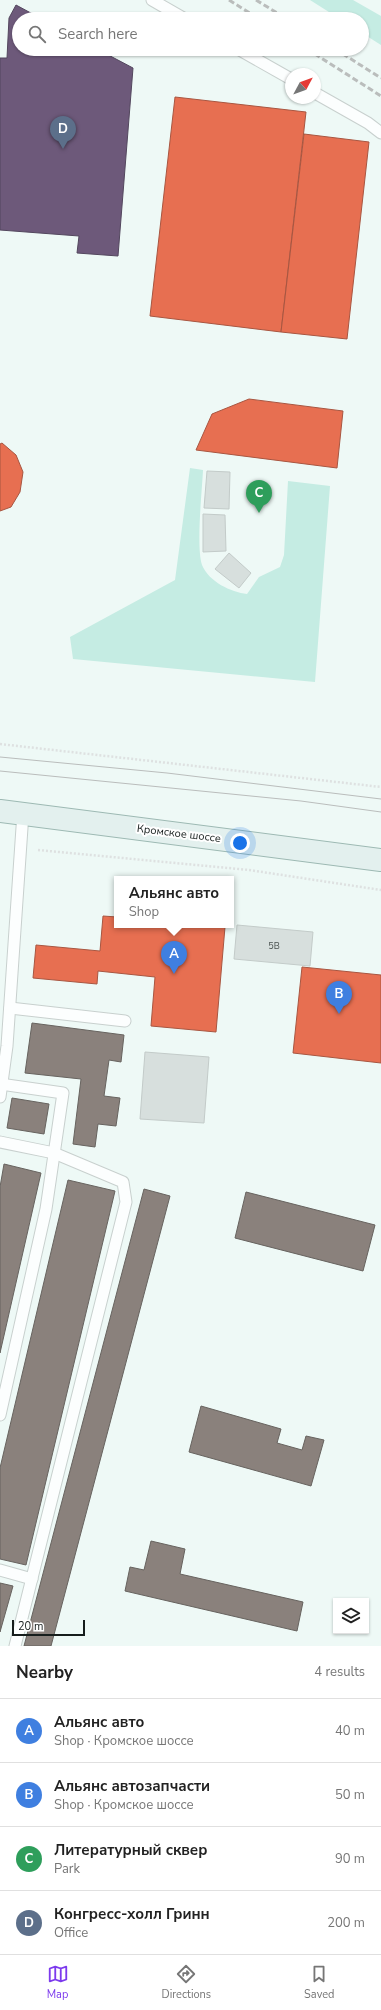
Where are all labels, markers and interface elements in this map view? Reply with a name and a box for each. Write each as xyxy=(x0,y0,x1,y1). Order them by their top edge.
search box xyxy=(12,12,369,56)
icon: search xyxy=(26,23,48,45)
text: Search here xyxy=(58,24,138,44)
north arrow xyxy=(285,68,321,104)
pin: D xyxy=(50,116,76,149)
pin: C xyxy=(246,480,272,513)
street label: Кромское шоссе xyxy=(136,821,222,846)
your location xyxy=(230,833,250,853)
popup xyxy=(114,876,234,928)
text: Альянс авто xyxy=(129,883,219,903)
text: Shop xyxy=(129,903,159,921)
house number: 5В xyxy=(268,940,280,952)
pin: A xyxy=(161,941,187,974)
pin: B xyxy=(326,981,352,1014)
map controls xyxy=(333,1598,369,1634)
button: layers xyxy=(333,1598,369,1634)
scale bar xyxy=(12,1618,85,1637)
text: 20 m xyxy=(18,1619,43,1634)
text: Nearby xyxy=(16,1661,73,1684)
text: 4 results xyxy=(314,1663,365,1681)
text: Альянс авто xyxy=(54,1712,144,1732)
text: A xyxy=(24,1722,34,1740)
text: 40 m xyxy=(335,1722,365,1740)
text: Shop · Кромское шоссе xyxy=(54,1732,194,1750)
text: Альянс автозапчасти xyxy=(54,1776,210,1796)
text: B xyxy=(25,1786,33,1804)
text: 50 m xyxy=(335,1786,365,1804)
text: Shop · Кромское шоссе xyxy=(54,1796,194,1814)
text: Литературный сквер xyxy=(54,1840,207,1860)
text: C xyxy=(25,1850,33,1868)
text: 90 m xyxy=(335,1850,365,1868)
text: Park xyxy=(54,1860,80,1878)
text: Конгресс-холл Гринн xyxy=(54,1904,210,1924)
text: D xyxy=(24,1914,34,1932)
text: 200 m xyxy=(327,1914,365,1932)
text: Office xyxy=(54,1924,88,1942)
tab: Map xyxy=(47,1963,69,2002)
tab: Directions xyxy=(162,1963,211,2002)
tab: Saved xyxy=(304,1963,334,2002)

